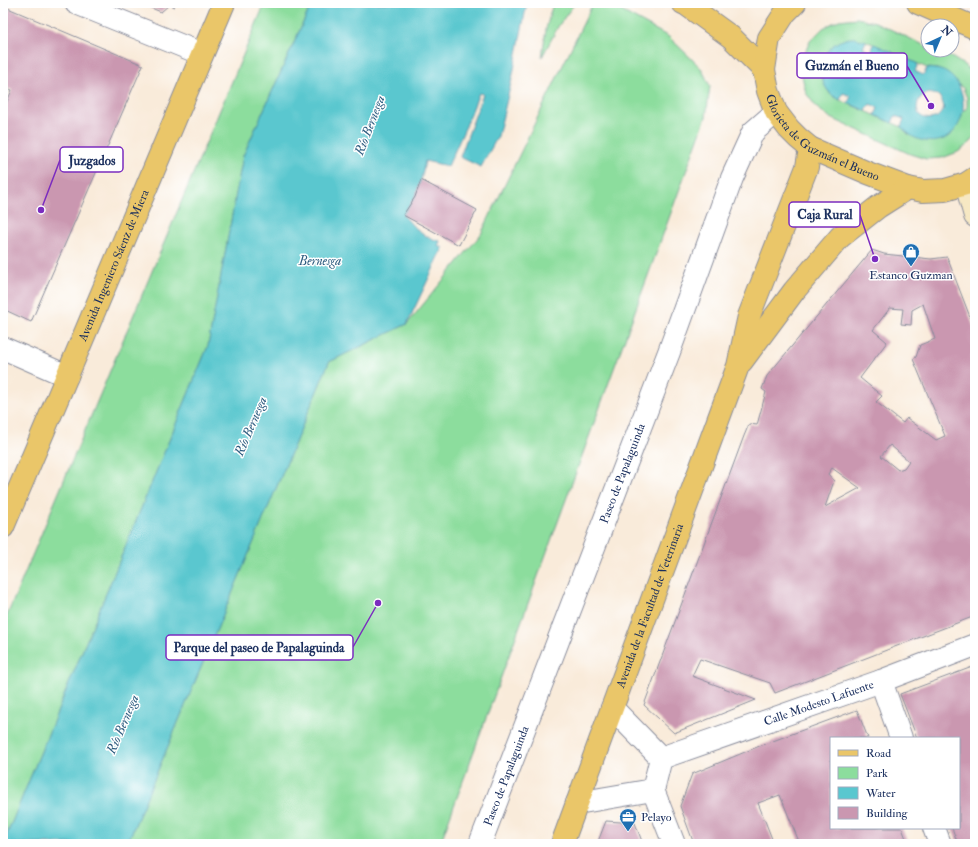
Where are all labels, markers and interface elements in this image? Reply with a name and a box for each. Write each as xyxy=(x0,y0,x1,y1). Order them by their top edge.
north arrow xyxy=(920,18,960,58)
text: N xyxy=(938,22,955,40)
callout: Guzmán el Bueno xyxy=(797,53,907,78)
text: Guzmán el Bueno xyxy=(805,58,900,74)
street label: Glorieta de Guzmán el Bueno xyxy=(762,92,882,185)
water label: Río Bernesga xyxy=(351,93,389,158)
callout: Juzgados xyxy=(60,147,123,172)
text: Juzgados xyxy=(68,153,116,170)
street label: Avenida Ingeniero Sáenz de Miera xyxy=(75,187,153,345)
callout: Caja Rural xyxy=(789,202,860,227)
text: Caja Rural xyxy=(797,207,853,223)
shop icon: Estanco Guzman xyxy=(901,242,921,267)
water label: Bernesga xyxy=(298,253,341,269)
place label: Estanco Guzman xyxy=(869,268,953,283)
water label: Río Bernesga xyxy=(231,394,271,459)
street label: Paseo de Papalaguinda xyxy=(597,421,649,526)
street label: Avenida de la Facultad de Veterinaria xyxy=(613,521,688,691)
callout: Parque del paseo de Papalaguinda xyxy=(166,635,353,660)
text: Parque del paseo de Papalaguinda xyxy=(174,640,345,657)
street label: Calle Modesto Lafuente xyxy=(762,677,876,729)
water label: Río Bernesga xyxy=(103,692,143,757)
street label: Paseo de Papalaguinda xyxy=(481,723,533,828)
legend xyxy=(830,737,960,829)
text: Road xyxy=(866,746,891,761)
text: Park xyxy=(866,766,888,781)
text: Water xyxy=(865,786,896,801)
text: Building xyxy=(866,806,909,821)
office icon: Pelayo xyxy=(618,807,638,832)
place label: Pelayo xyxy=(641,810,672,825)

